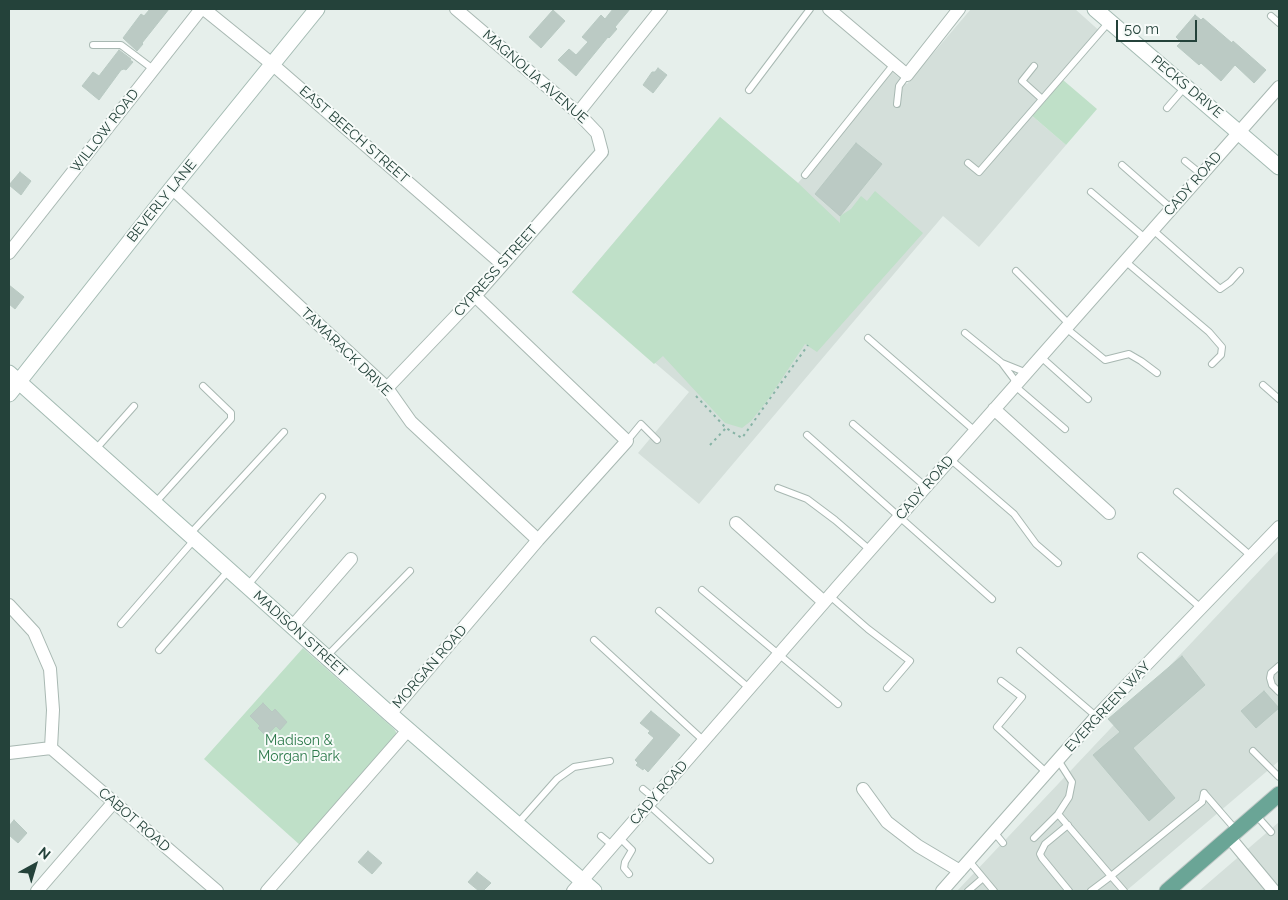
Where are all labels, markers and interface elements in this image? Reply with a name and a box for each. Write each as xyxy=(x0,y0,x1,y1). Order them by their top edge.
scale bar xyxy=(1118,10,1199,42)
text: 50 m xyxy=(1124,20,1159,38)
street label: MAGNOLIA AVENUE xyxy=(479,27,591,127)
street label: PECKS DRIVE xyxy=(1148,52,1226,122)
street label: EAST BEECH STREET xyxy=(296,83,412,187)
street label: WILLOW ROAD xyxy=(67,86,143,176)
street label: CADY ROAD xyxy=(1160,148,1226,220)
street label: BEVERLY LANE xyxy=(124,156,200,246)
street label: CYPRESS STREET xyxy=(451,222,541,320)
street label: TAMARACK DRIVE xyxy=(297,304,395,400)
street label: CADY ROAD xyxy=(892,452,958,524)
street label: MADISON STREET xyxy=(250,587,350,681)
street label: MORGAN ROAD xyxy=(389,622,471,712)
street label: EVERGREEN WAY xyxy=(1062,658,1154,756)
park label: Madison & Morgan Park xyxy=(258,733,340,766)
street label: CADY ROAD xyxy=(626,757,692,829)
street label: CABOT ROAD xyxy=(95,784,173,856)
north arrow xyxy=(10,840,60,890)
text: N xyxy=(35,844,54,863)

